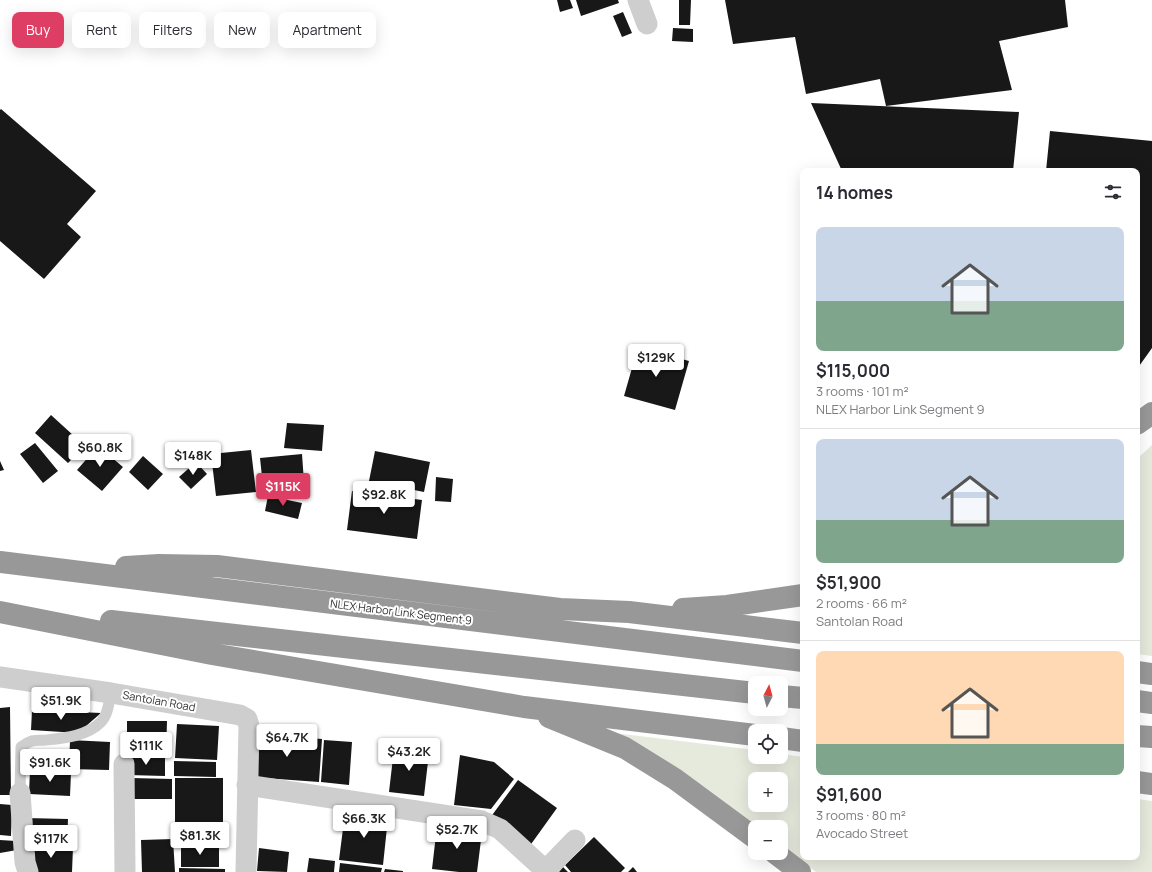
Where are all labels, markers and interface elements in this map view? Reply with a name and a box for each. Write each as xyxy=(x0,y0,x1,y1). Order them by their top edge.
chip: Buy xyxy=(12,12,64,48)
chip: Rent xyxy=(72,12,131,48)
chip: Filters xyxy=(139,12,206,48)
chip: New xyxy=(214,12,270,48)
chip: Apartment xyxy=(278,12,376,48)
text: 14 homes xyxy=(816,181,893,204)
icon: filters xyxy=(1102,181,1124,203)
icon: home xyxy=(934,253,1006,325)
pin: $129K xyxy=(628,344,684,378)
text: $129K xyxy=(637,348,675,366)
text: $115,000 xyxy=(816,359,890,382)
text: 3 rooms · 101 m² xyxy=(816,382,909,400)
text: NLEX Harbor Link Segment 9 xyxy=(816,400,985,418)
pin: $60.8K xyxy=(67,434,133,468)
text: $60.8K xyxy=(77,438,123,456)
pin: $148K xyxy=(165,442,221,476)
text: $148K xyxy=(174,446,212,464)
icon: home xyxy=(934,465,1006,537)
pin: $115K xyxy=(255,473,311,507)
text: $115K xyxy=(265,477,301,495)
pin: $92.8K xyxy=(351,481,417,515)
text: $92.8K xyxy=(362,485,406,503)
text: $51,900 xyxy=(816,571,882,594)
text: 2 rooms · 66 m² xyxy=(816,594,907,612)
street label: NLEX Harbor Link Segment 9 xyxy=(329,595,473,628)
text: Santolan Road xyxy=(816,612,903,630)
north arrow xyxy=(748,676,788,716)
map controls xyxy=(748,676,788,860)
icon: home xyxy=(934,677,1006,749)
pin: $51.9K xyxy=(28,687,94,721)
street label: Santolan Road xyxy=(122,687,197,714)
text: $51.9K xyxy=(40,691,82,709)
pin: $64.7K xyxy=(254,724,320,758)
button: locate xyxy=(748,724,788,764)
text: $64.7K xyxy=(265,728,309,746)
pin: $111K xyxy=(118,732,174,766)
text: $111K xyxy=(129,736,163,754)
pin: $43.2K xyxy=(376,738,442,772)
text: $43.2K xyxy=(387,742,431,760)
pin: $91.6K xyxy=(17,749,83,783)
text: $91.6K xyxy=(29,753,71,771)
button: + xyxy=(748,772,788,812)
text: $91,600 xyxy=(816,783,882,806)
pin: $66.3K xyxy=(331,805,397,839)
text: 3 rooms · 80 m² xyxy=(816,806,906,824)
text: $66.3K xyxy=(342,809,386,827)
pin: $52.7K xyxy=(424,816,490,850)
text: $52.7K xyxy=(436,820,478,838)
button: − xyxy=(748,820,788,860)
pin: $81.3K xyxy=(167,822,233,856)
text: Avocado Street xyxy=(816,824,908,842)
pin: $117K xyxy=(23,825,79,859)
text: $81.3K xyxy=(179,826,221,844)
text: $117K xyxy=(34,829,68,847)

